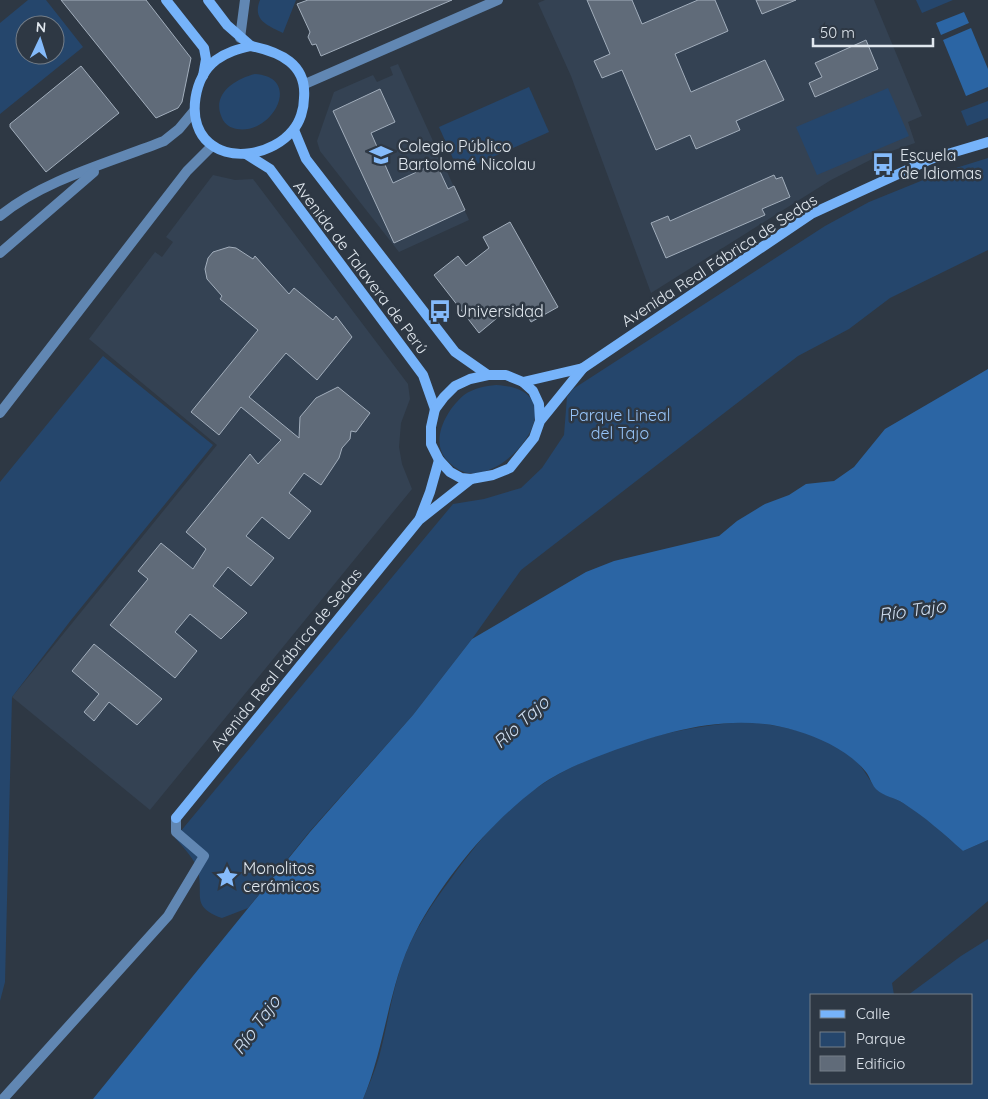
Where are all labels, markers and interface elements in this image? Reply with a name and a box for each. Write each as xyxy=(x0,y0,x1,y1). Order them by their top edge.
north arrow xyxy=(15,15,65,65)
scale bar xyxy=(813,15,933,47)
text: N xyxy=(35,18,47,36)
text: 50 m xyxy=(820,23,855,42)
place label: Colegio Público Bartolomé Nicolau xyxy=(398,136,536,174)
school or university icon: Colegio Público Bartolomé Nicolau xyxy=(368,142,394,168)
place label: Escuela de Idiomas xyxy=(900,145,982,183)
bus stop icon: Escuela de Idiomas xyxy=(870,151,896,177)
street label: Avenida de Talavera de Perú xyxy=(289,176,433,358)
street label: Avenida Real Fábrica de Sedas xyxy=(617,189,821,331)
bus stop icon: Universidad xyxy=(427,298,453,324)
place label: Universidad xyxy=(456,301,544,321)
park label: Parque Lineal del Tajo xyxy=(570,405,670,443)
street label: Avenida Real Fábrica de Sedas xyxy=(206,564,366,754)
water label: Río Tajo xyxy=(877,594,948,626)
water label: Río Tajo xyxy=(488,690,555,753)
place label: Monolitos cerámicos xyxy=(243,858,319,896)
place icon: Monolitos cerámicos xyxy=(214,864,240,890)
water label: Río Tajo xyxy=(227,990,286,1059)
legend xyxy=(810,994,973,1084)
text: Calle xyxy=(856,1004,890,1023)
text: Parque xyxy=(856,1029,906,1048)
text: Edificio xyxy=(856,1054,905,1073)

